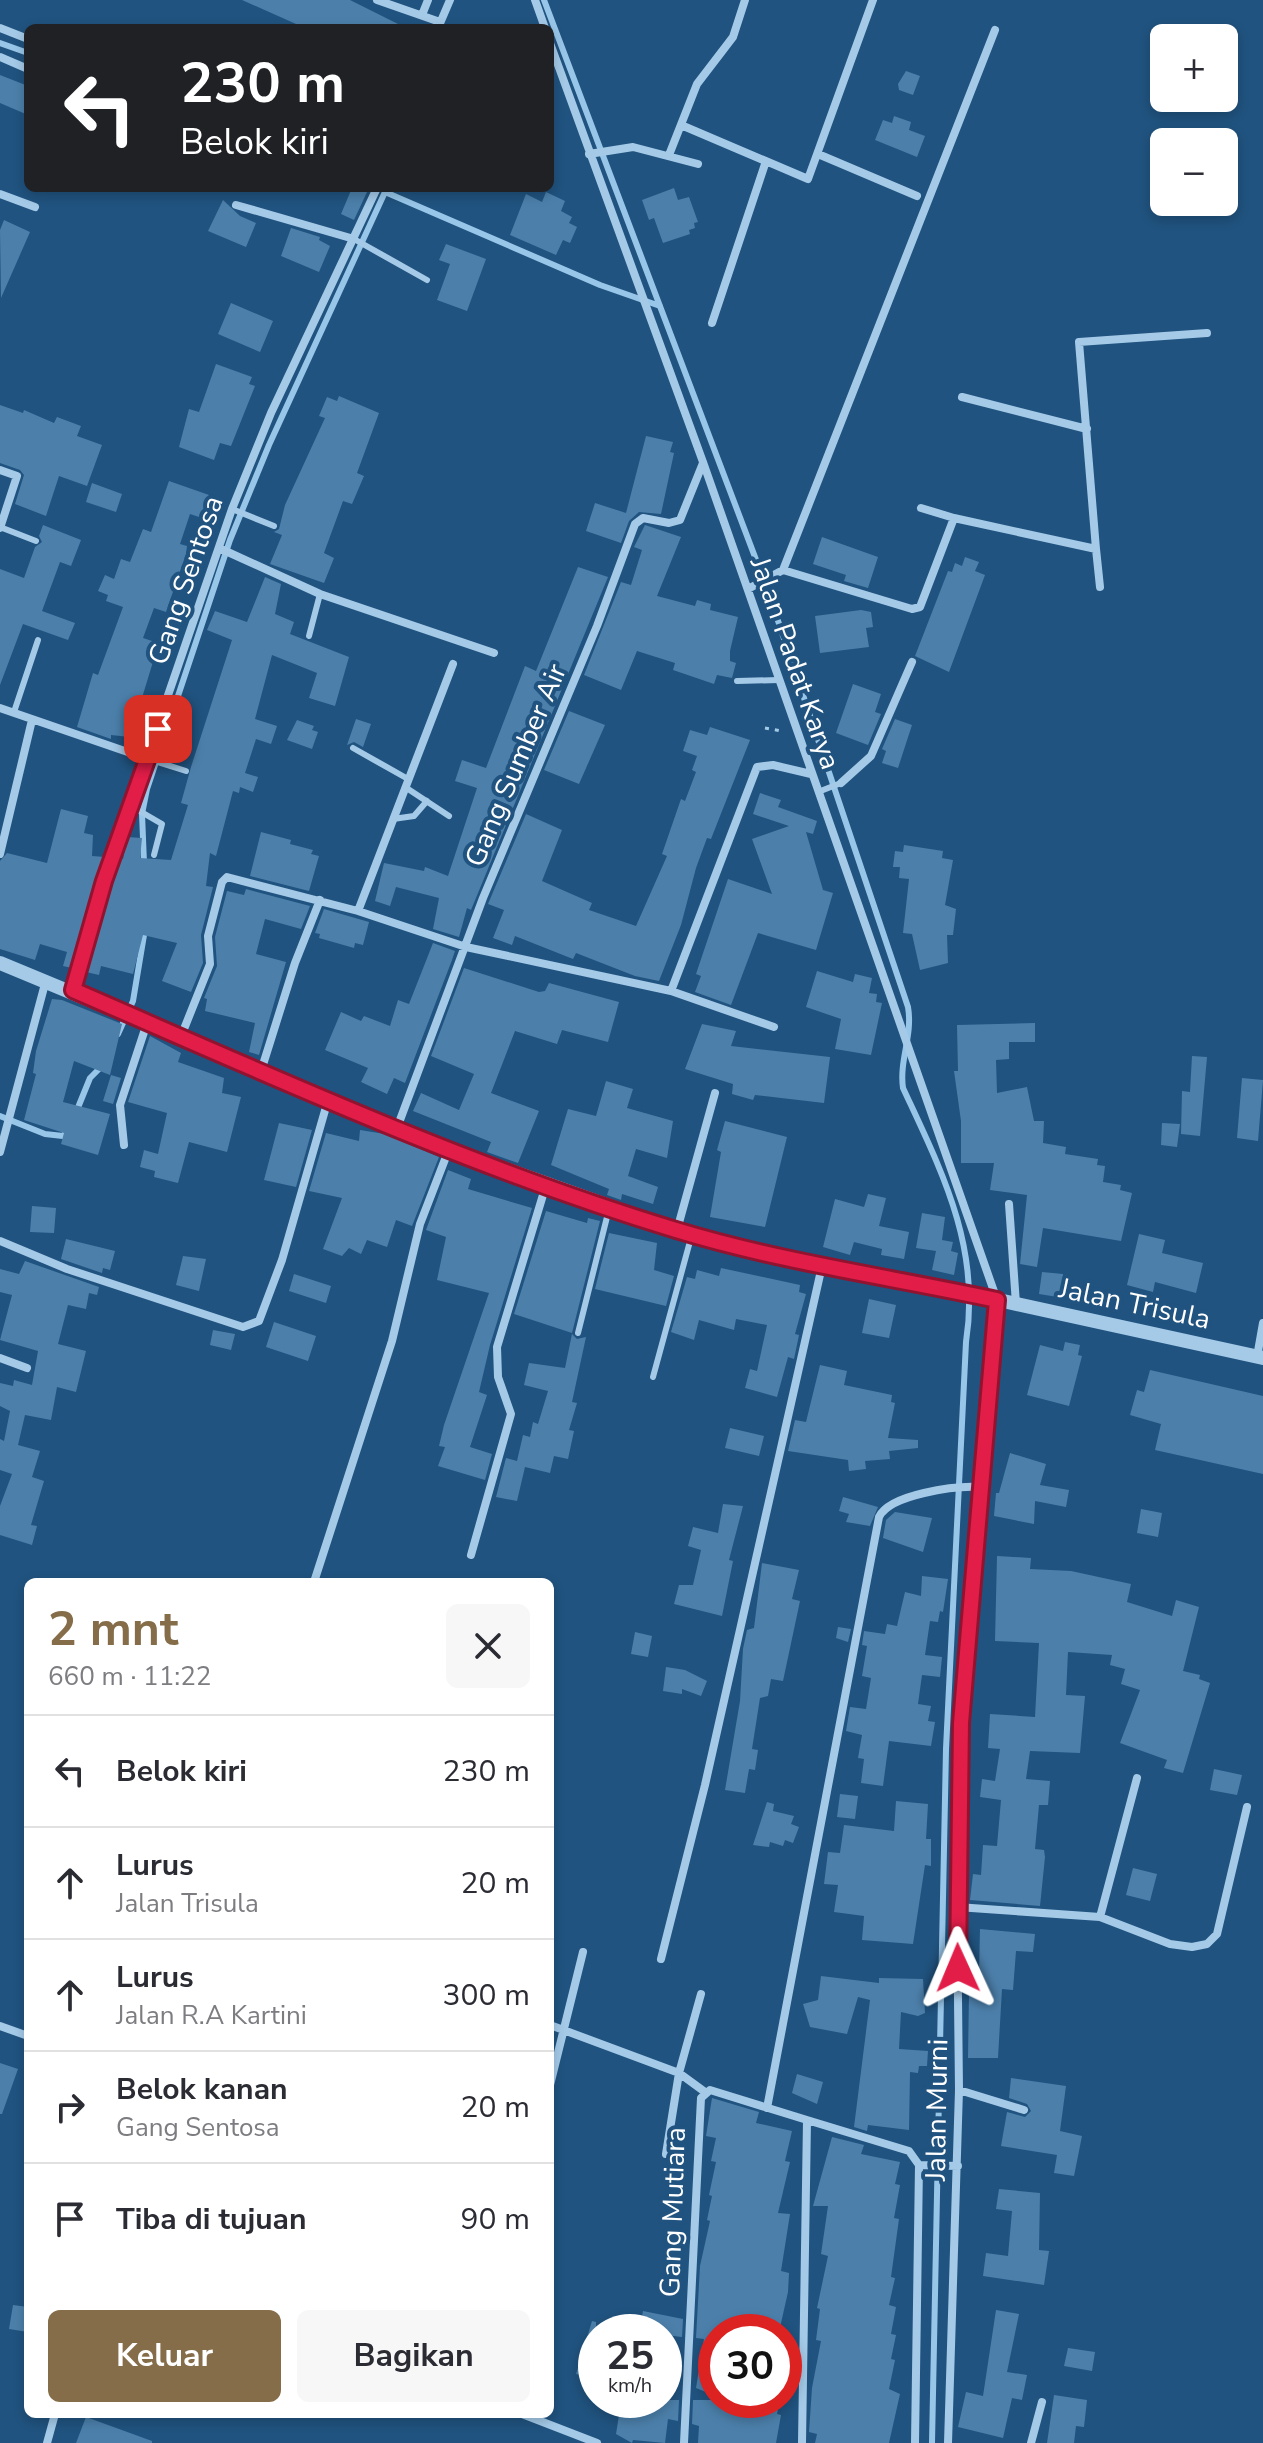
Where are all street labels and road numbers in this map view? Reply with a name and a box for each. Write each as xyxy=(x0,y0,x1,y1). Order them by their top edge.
street label: Gang Sentosa xyxy=(139,491,233,670)
street label: Jalan Padat Karya xyxy=(741,551,849,775)
street label: Gang Sumber Air xyxy=(456,658,576,873)
street label: Jalan Trisula xyxy=(1055,1269,1214,1339)
street label: Jalan Murni xyxy=(917,2039,957,2182)
street label: Gang Mutiara xyxy=(651,2126,695,2298)

